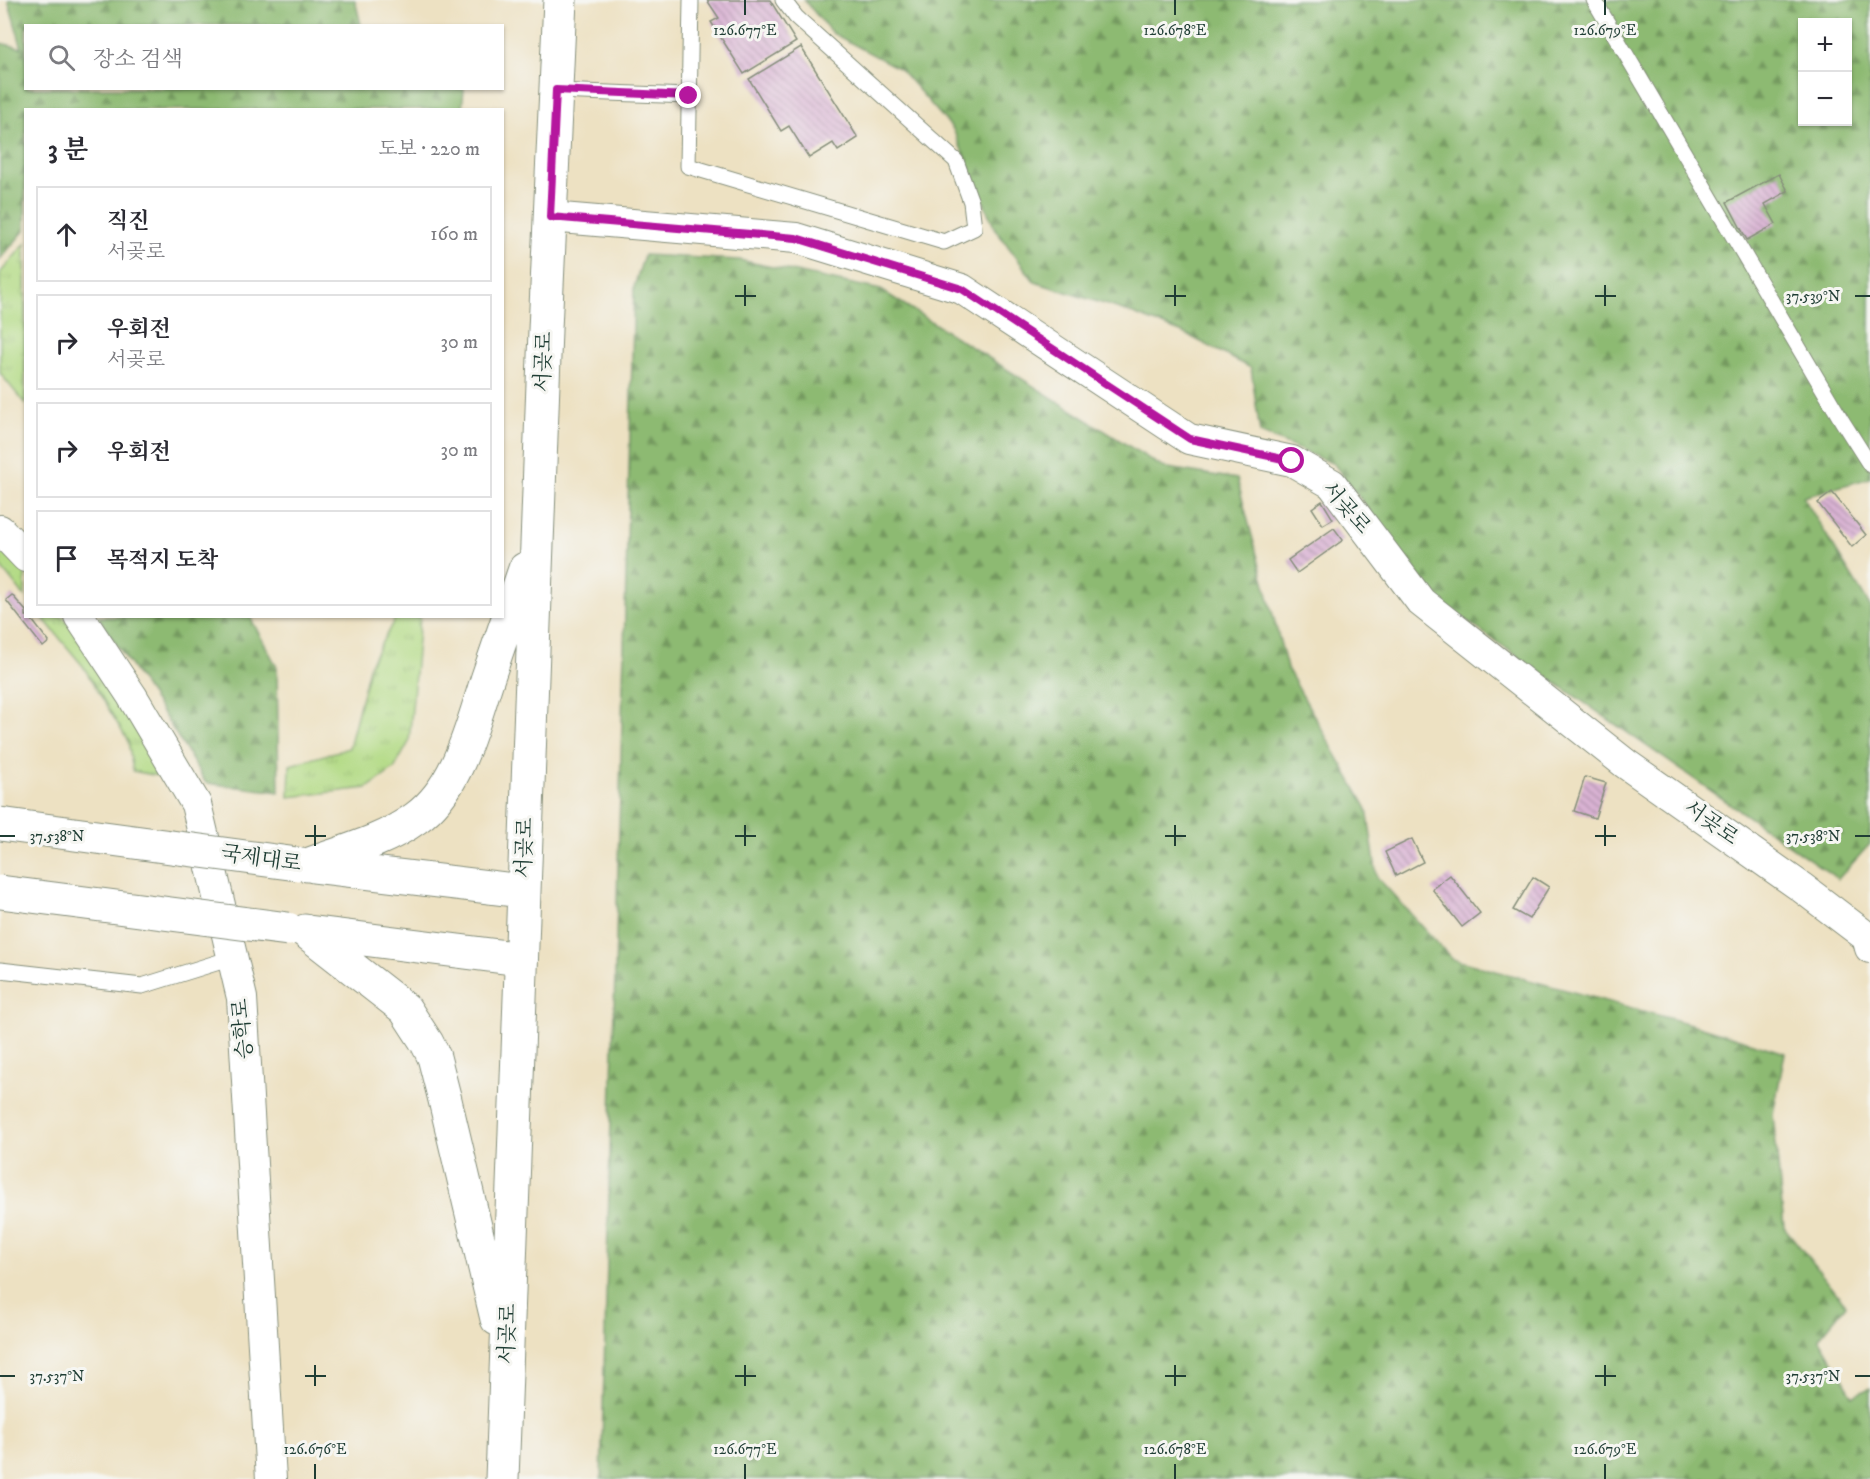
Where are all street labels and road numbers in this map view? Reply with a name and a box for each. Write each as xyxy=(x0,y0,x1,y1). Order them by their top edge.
street label: 서곶로 xyxy=(530,331,558,393)
street label: 서곶로 xyxy=(1316,477,1376,539)
street label: 서곶로 xyxy=(1679,795,1743,851)
street label: 서곶로 xyxy=(511,817,539,879)
street label: 국제대로 xyxy=(219,840,303,878)
street label: 승학로 xyxy=(227,998,259,1060)
street label: 서곶로 xyxy=(494,1303,522,1365)

